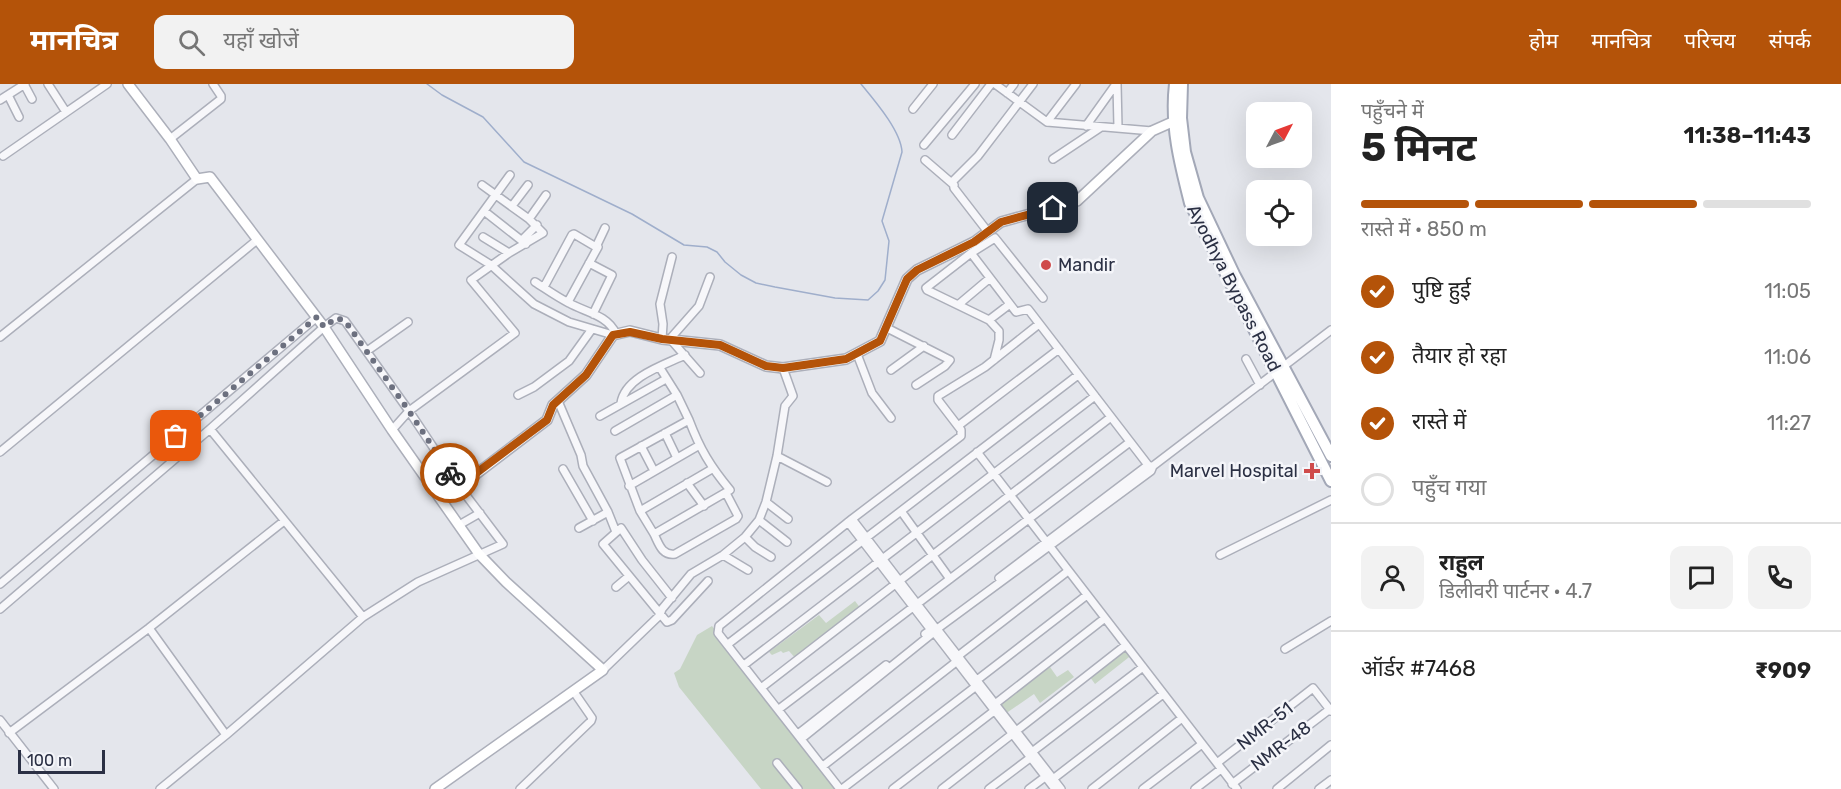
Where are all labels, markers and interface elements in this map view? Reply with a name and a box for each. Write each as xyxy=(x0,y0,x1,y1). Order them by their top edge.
search box xyxy=(154,15,574,69)
text: मानचित्र xyxy=(30,24,118,57)
icon: search xyxy=(175,26,208,59)
text: यहाँ खोजें xyxy=(223,27,299,54)
text: होम xyxy=(1529,28,1558,53)
text: मानचित्र xyxy=(1591,28,1651,53)
text: परिचय xyxy=(1684,28,1736,53)
text: संपर्क xyxy=(1769,28,1811,53)
text: पहुँचने में xyxy=(1361,99,1424,123)
north arrow xyxy=(1246,102,1312,168)
map controls xyxy=(1246,102,1312,246)
text: 11:38–11:43 xyxy=(1684,122,1811,149)
text: 5 मिनट xyxy=(1361,125,1476,171)
button: locate xyxy=(1246,180,1312,246)
pin xyxy=(1027,182,1078,233)
icon: home xyxy=(1036,191,1069,224)
street label: Ayodhya Bypass Road xyxy=(1182,201,1286,375)
text: रास्ते में · 850 m xyxy=(1361,217,1487,241)
place label: Mandir xyxy=(1058,254,1115,276)
marker: Mandir xyxy=(1039,258,1053,272)
icon: check xyxy=(1361,275,1394,308)
text: पुष्टि हुई xyxy=(1412,276,1471,303)
text: 11:05 xyxy=(1764,279,1811,303)
icon: check xyxy=(1361,341,1394,374)
text: तैयार हो रहा xyxy=(1412,342,1507,369)
text: 11:06 xyxy=(1764,345,1811,369)
icon: check xyxy=(1361,407,1394,440)
text: रास्ते में xyxy=(1412,408,1466,435)
pin xyxy=(150,410,201,461)
text: 11:27 xyxy=(1767,411,1811,435)
icon: bag xyxy=(159,419,192,452)
courier xyxy=(420,443,480,503)
icon: bike xyxy=(434,457,467,490)
place label: Marvel Hospital xyxy=(1170,460,1298,482)
marker: Marvel Hospital xyxy=(1303,462,1321,480)
text: पहुँच गया xyxy=(1412,474,1486,501)
button: person xyxy=(1361,546,1424,609)
button: chat xyxy=(1670,546,1733,609)
button: phone xyxy=(1748,546,1811,609)
text: राहुल xyxy=(1439,549,1484,576)
text: डिलीवरी पार्टनर · 4.7 xyxy=(1439,579,1592,603)
text: ऑर्डर #7468 xyxy=(1361,655,1476,682)
text: ₹909 xyxy=(1755,657,1811,684)
street label: NMR-51 xyxy=(1233,697,1297,755)
street label: NMR-48 xyxy=(1247,716,1315,776)
scale bar xyxy=(18,747,105,774)
text: 100 m xyxy=(27,751,72,770)

